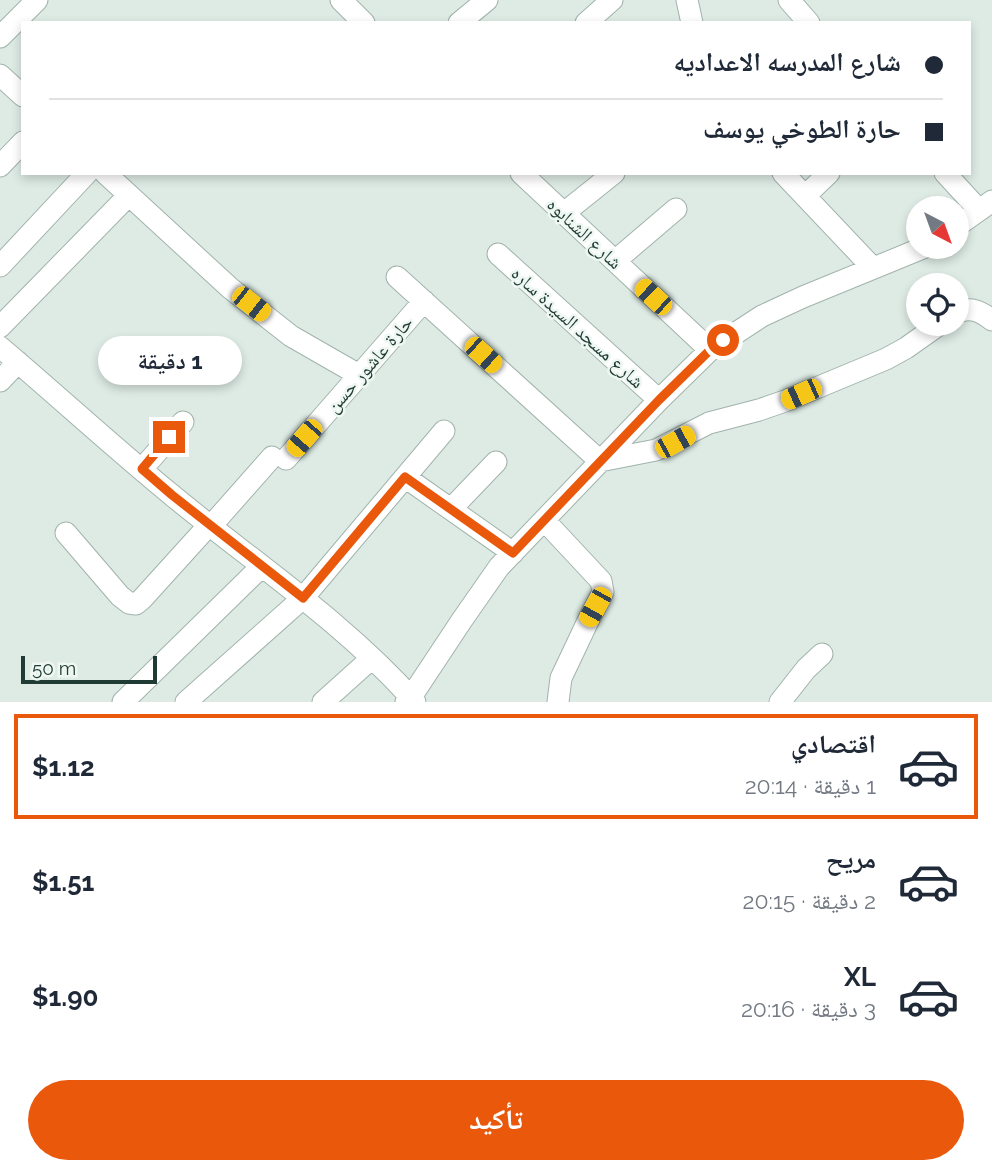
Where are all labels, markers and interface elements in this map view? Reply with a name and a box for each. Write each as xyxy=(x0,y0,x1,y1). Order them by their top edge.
text: شارع المدرسه الاعداديه xyxy=(673,47,901,77)
text: حارة الطوخي يوسف xyxy=(703,114,901,144)
street label: شارع الشنابوه xyxy=(542,193,627,274)
north arrow xyxy=(906,196,970,259)
map controls xyxy=(906,196,969,336)
street label: شارع مسجد السيدة ساره xyxy=(507,262,649,393)
button: locate xyxy=(906,273,969,336)
car xyxy=(631,275,676,319)
car xyxy=(228,283,275,325)
street label: حارة عاشور حسن xyxy=(321,311,418,417)
route start xyxy=(707,324,739,356)
car xyxy=(461,333,506,377)
callout: 1 دقيقة xyxy=(97,336,241,384)
text: 1 دقيقة xyxy=(137,347,203,374)
car xyxy=(778,376,825,412)
car xyxy=(283,415,326,461)
route end xyxy=(153,421,185,453)
car xyxy=(652,423,699,461)
car xyxy=(576,584,615,630)
scale bar xyxy=(21,652,158,684)
text: 50 m xyxy=(32,657,76,679)
text: اقتصادي xyxy=(791,729,876,759)
icon: car xyxy=(897,735,960,798)
text: $1.12 xyxy=(32,752,95,782)
text: 1 دقيقة · 20:14 xyxy=(745,772,876,799)
text: مريح xyxy=(826,844,876,874)
icon: car xyxy=(897,850,960,913)
text: $1.51 xyxy=(32,867,94,897)
text: 2 دقيقة · 20:15 xyxy=(743,887,876,914)
text: XL xyxy=(844,962,876,992)
icon: car xyxy=(897,965,960,1028)
text: $1.90 xyxy=(32,982,98,1012)
text: 3 دقيقة · 20:16 xyxy=(741,995,876,1022)
button: تأكيد xyxy=(28,1080,964,1160)

